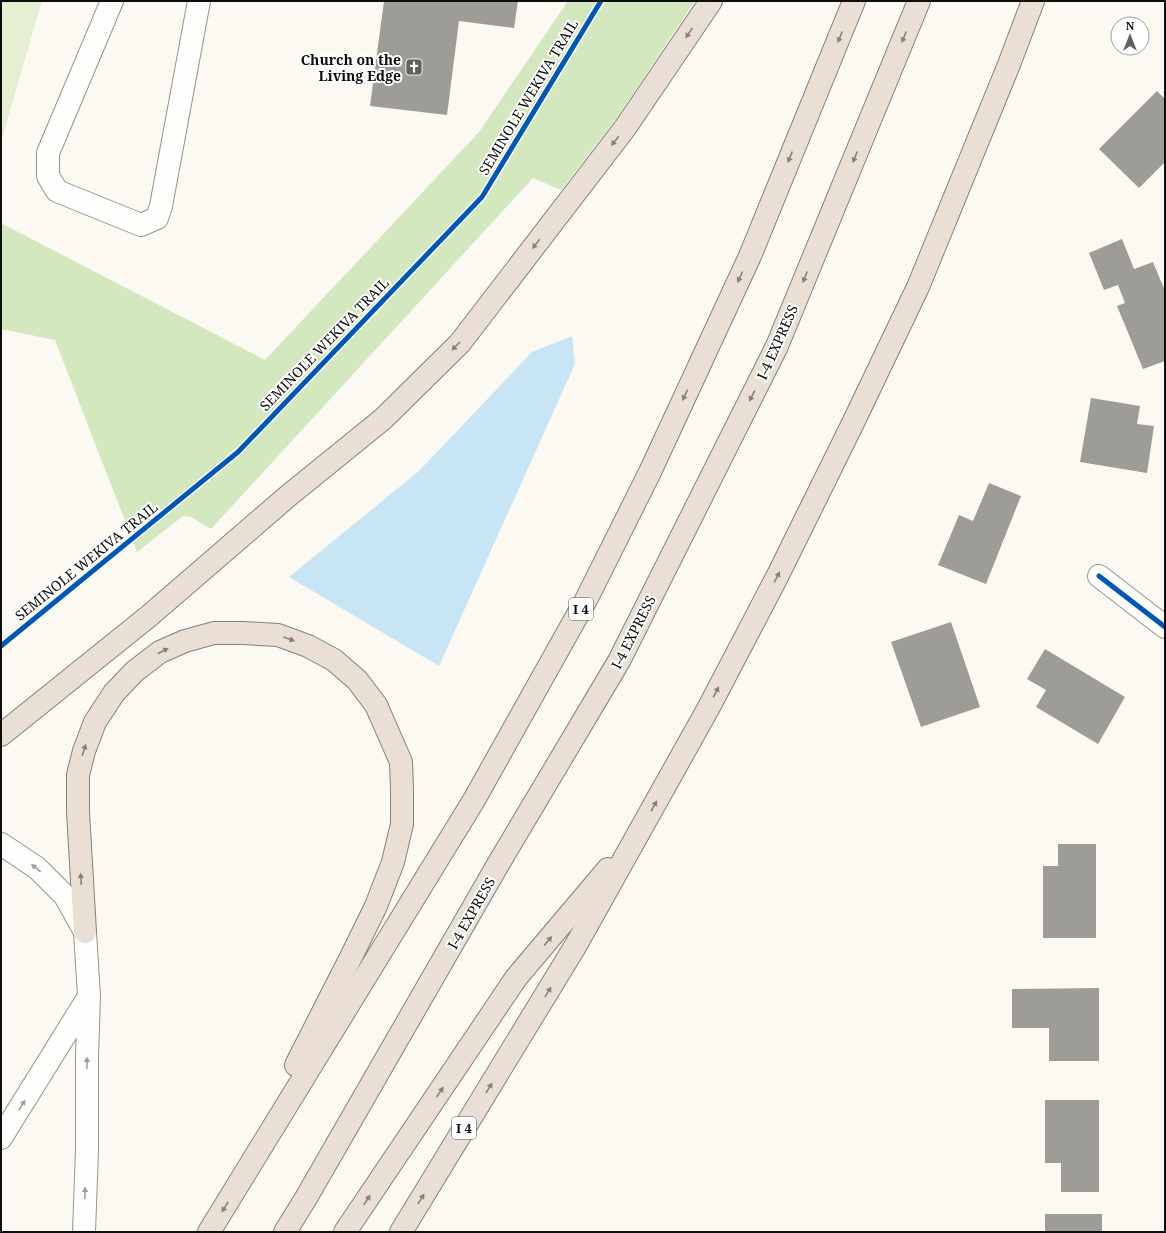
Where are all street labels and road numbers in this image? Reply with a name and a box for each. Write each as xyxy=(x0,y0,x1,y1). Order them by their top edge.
street label: SEMINOLE WEKIVA TRAIL xyxy=(474,15,582,178)
street label: SEMINOLE WEKIVA TRAIL xyxy=(255,273,393,415)
street label: I-4 EXPRESS xyxy=(752,301,802,383)
street label: SEMINOLE WEKIVA TRAIL xyxy=(11,497,162,625)
street label: I-4 EXPRESS xyxy=(606,592,660,672)
road number: I 4 xyxy=(569,598,593,620)
street label: I-4 EXPRESS xyxy=(443,873,499,953)
road number: I 4 xyxy=(452,1117,476,1139)

